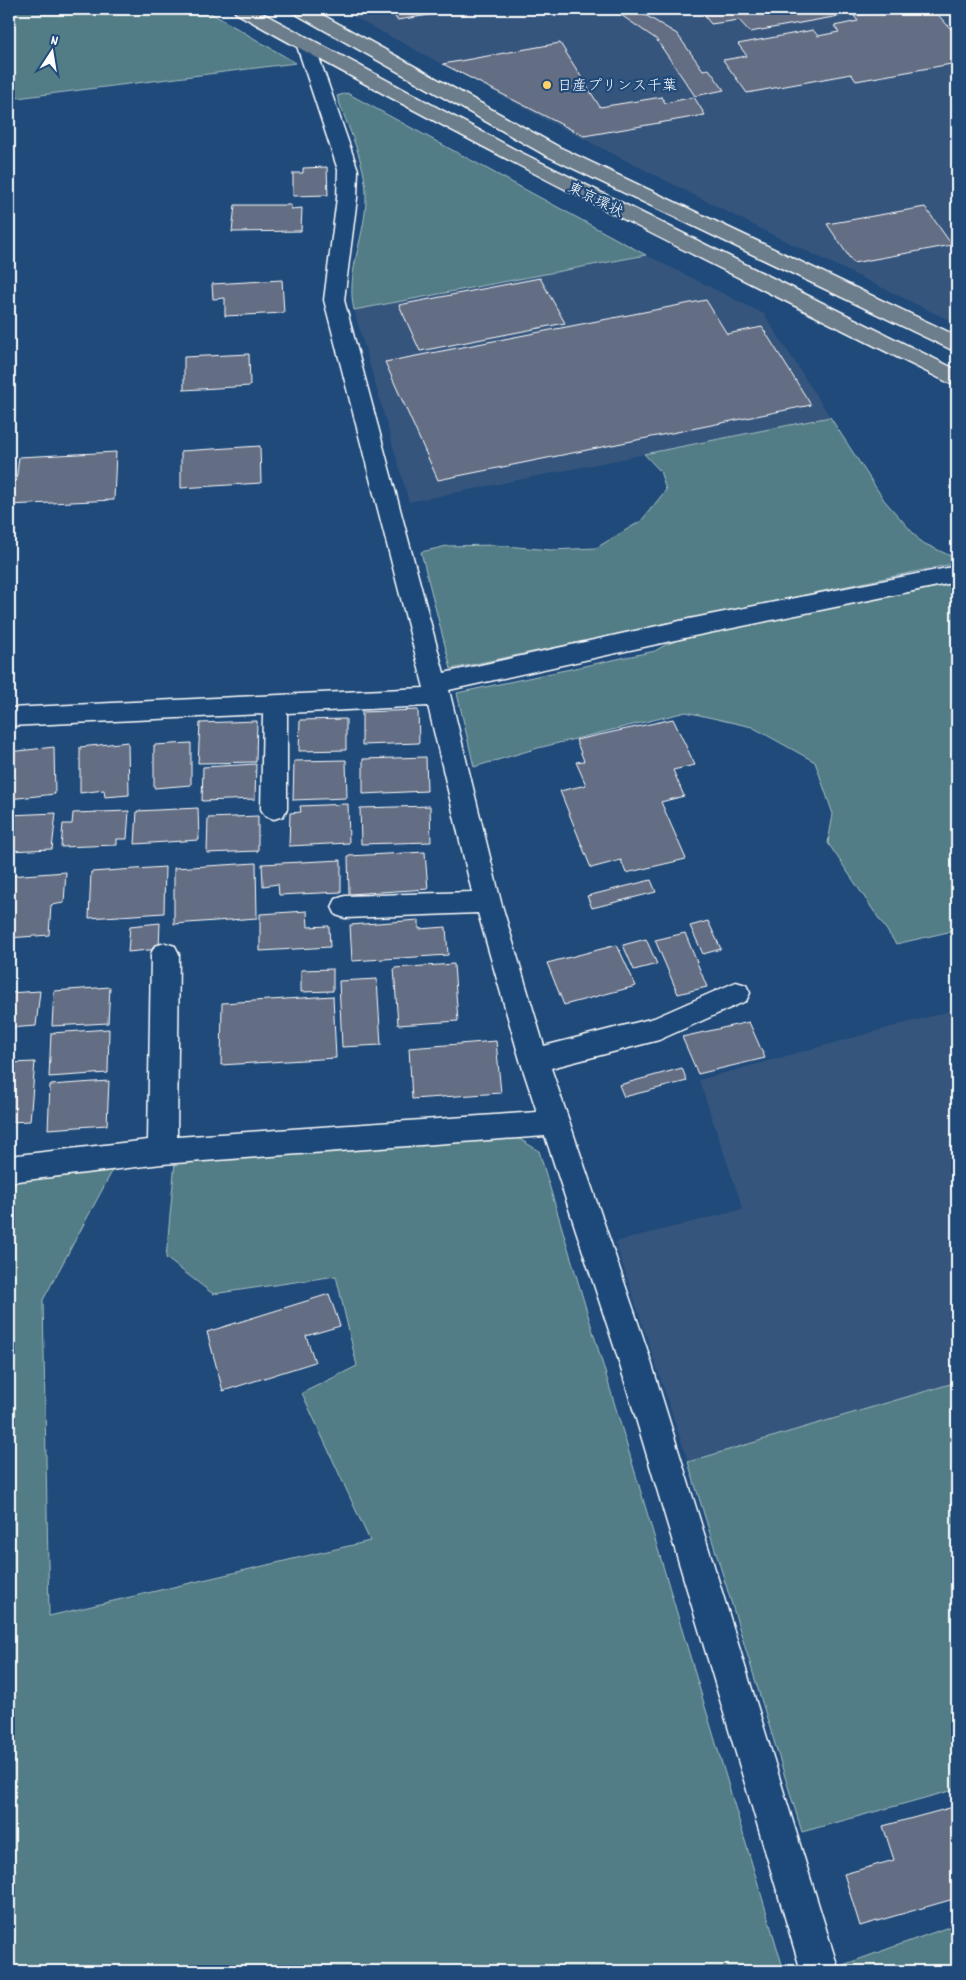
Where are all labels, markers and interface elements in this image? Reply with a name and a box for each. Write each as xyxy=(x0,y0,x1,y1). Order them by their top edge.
north arrow xyxy=(28,28,78,78)
text: N xyxy=(49,31,60,52)
place label: 日産プリンス千葉 xyxy=(557,76,677,98)
marker: 日産プリンス千葉 xyxy=(541,79,553,91)
street label: 東京環状 xyxy=(563,178,627,224)

